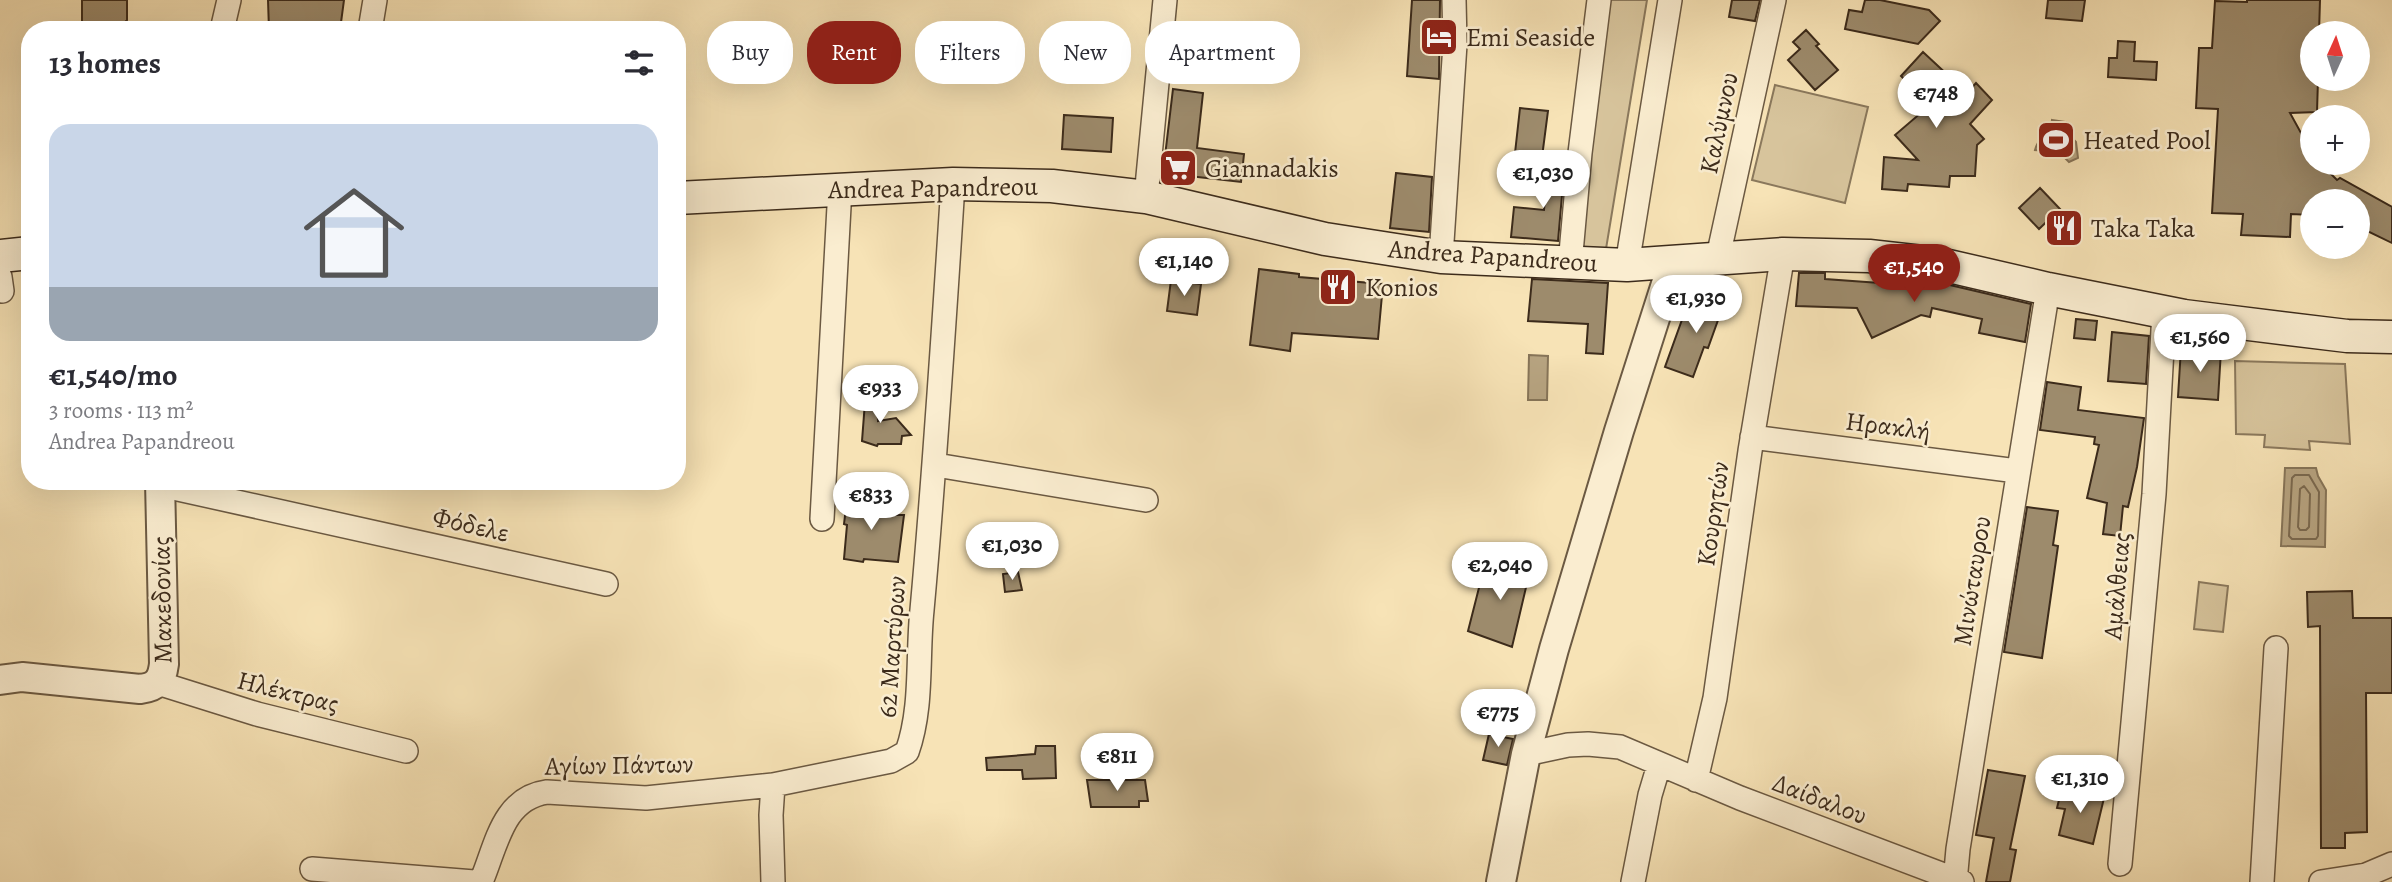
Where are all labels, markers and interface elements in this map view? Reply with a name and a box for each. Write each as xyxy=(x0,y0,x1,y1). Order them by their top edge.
hotel icon: Emi Seaside xyxy=(1418,16,1460,58)
place label: Emi Seaside xyxy=(1466,20,1595,55)
chip: Buy xyxy=(707,21,793,84)
chip: Rent xyxy=(807,21,901,84)
chip: Filters xyxy=(915,21,1025,84)
chip: New xyxy=(1039,21,1131,84)
chip: Apartment xyxy=(1145,21,1300,84)
north arrow xyxy=(2300,21,2370,91)
map controls xyxy=(2300,21,2370,259)
text: 13 homes xyxy=(49,43,161,83)
icon: filters xyxy=(620,44,658,82)
street label: Καλύμνου xyxy=(1691,69,1747,177)
pin: €748 xyxy=(1895,71,1977,130)
text: €748 xyxy=(1914,77,1958,108)
button: + xyxy=(2300,105,2370,175)
sports icon: Heated Pool xyxy=(2035,119,2077,161)
place label: Heated Pool xyxy=(2083,123,2211,158)
supermarket icon: Giannadakis xyxy=(1157,147,1199,189)
pin: €1,030 xyxy=(1486,150,1600,210)
place label: Giannadakis xyxy=(1205,151,1339,186)
text: €1,030 xyxy=(1513,157,1573,188)
street label: Andrea Papandreou xyxy=(827,169,1039,207)
icon: home xyxy=(291,170,417,296)
button: − xyxy=(2300,189,2370,259)
restaurant icon: Taka Taka xyxy=(2043,207,2085,249)
place label: Taka Taka xyxy=(2091,211,2195,246)
street label: Andrea Papandreou xyxy=(1386,231,1600,281)
pin: €1,140 xyxy=(1127,238,1241,298)
pin: €1,540 xyxy=(1857,244,1971,304)
text: €1,140 xyxy=(1155,245,1213,276)
text: €1,540 xyxy=(1884,251,1944,282)
restaurant icon: Konios xyxy=(1317,266,1359,308)
place label: Konios xyxy=(1365,270,1438,305)
pin: €1,930 xyxy=(1639,276,1753,335)
text: €1,930 xyxy=(1666,282,1726,313)
pin: €1,560 xyxy=(2143,314,2257,374)
text: €1,560 xyxy=(2170,321,2230,352)
text: €1,540/mo xyxy=(49,355,178,395)
pin: €933 xyxy=(839,366,921,425)
text: €933 xyxy=(858,372,902,403)
text: 3 rooms · 113 m² xyxy=(49,395,193,426)
street label: Ηρακλή xyxy=(1844,403,1932,449)
text: Andrea Papandreou xyxy=(49,426,235,457)
street label: Κουρητών xyxy=(1688,459,1738,569)
pin: €833 xyxy=(830,472,912,532)
text: €833 xyxy=(849,479,893,510)
street label: Φόδελε xyxy=(429,499,513,551)
street label: Μινώταυρου xyxy=(1944,513,2000,649)
pin: €1,030 xyxy=(955,522,1069,582)
text: €1,030 xyxy=(982,529,1042,560)
street label: Αμάλθειας xyxy=(2095,531,2139,642)
street label: Μακεδονίας xyxy=(143,536,181,664)
pin: €2,040 xyxy=(1443,542,1557,602)
text: €2,040 xyxy=(1468,549,1532,580)
street label: 62 Μαρτύρων xyxy=(870,575,914,719)
street label: Ηλέκτρας xyxy=(234,663,342,721)
pin: €775 xyxy=(1457,690,1539,749)
text: €775 xyxy=(1477,696,1519,727)
pin: €811 xyxy=(1076,734,1158,793)
text: €811 xyxy=(1097,740,1137,771)
street label: Αγίων Πάντων xyxy=(543,746,694,784)
pin: €1,310 xyxy=(2023,756,2137,815)
text: €1,310 xyxy=(2051,762,2109,793)
street label: Δαίδαλου xyxy=(1768,765,1872,833)

